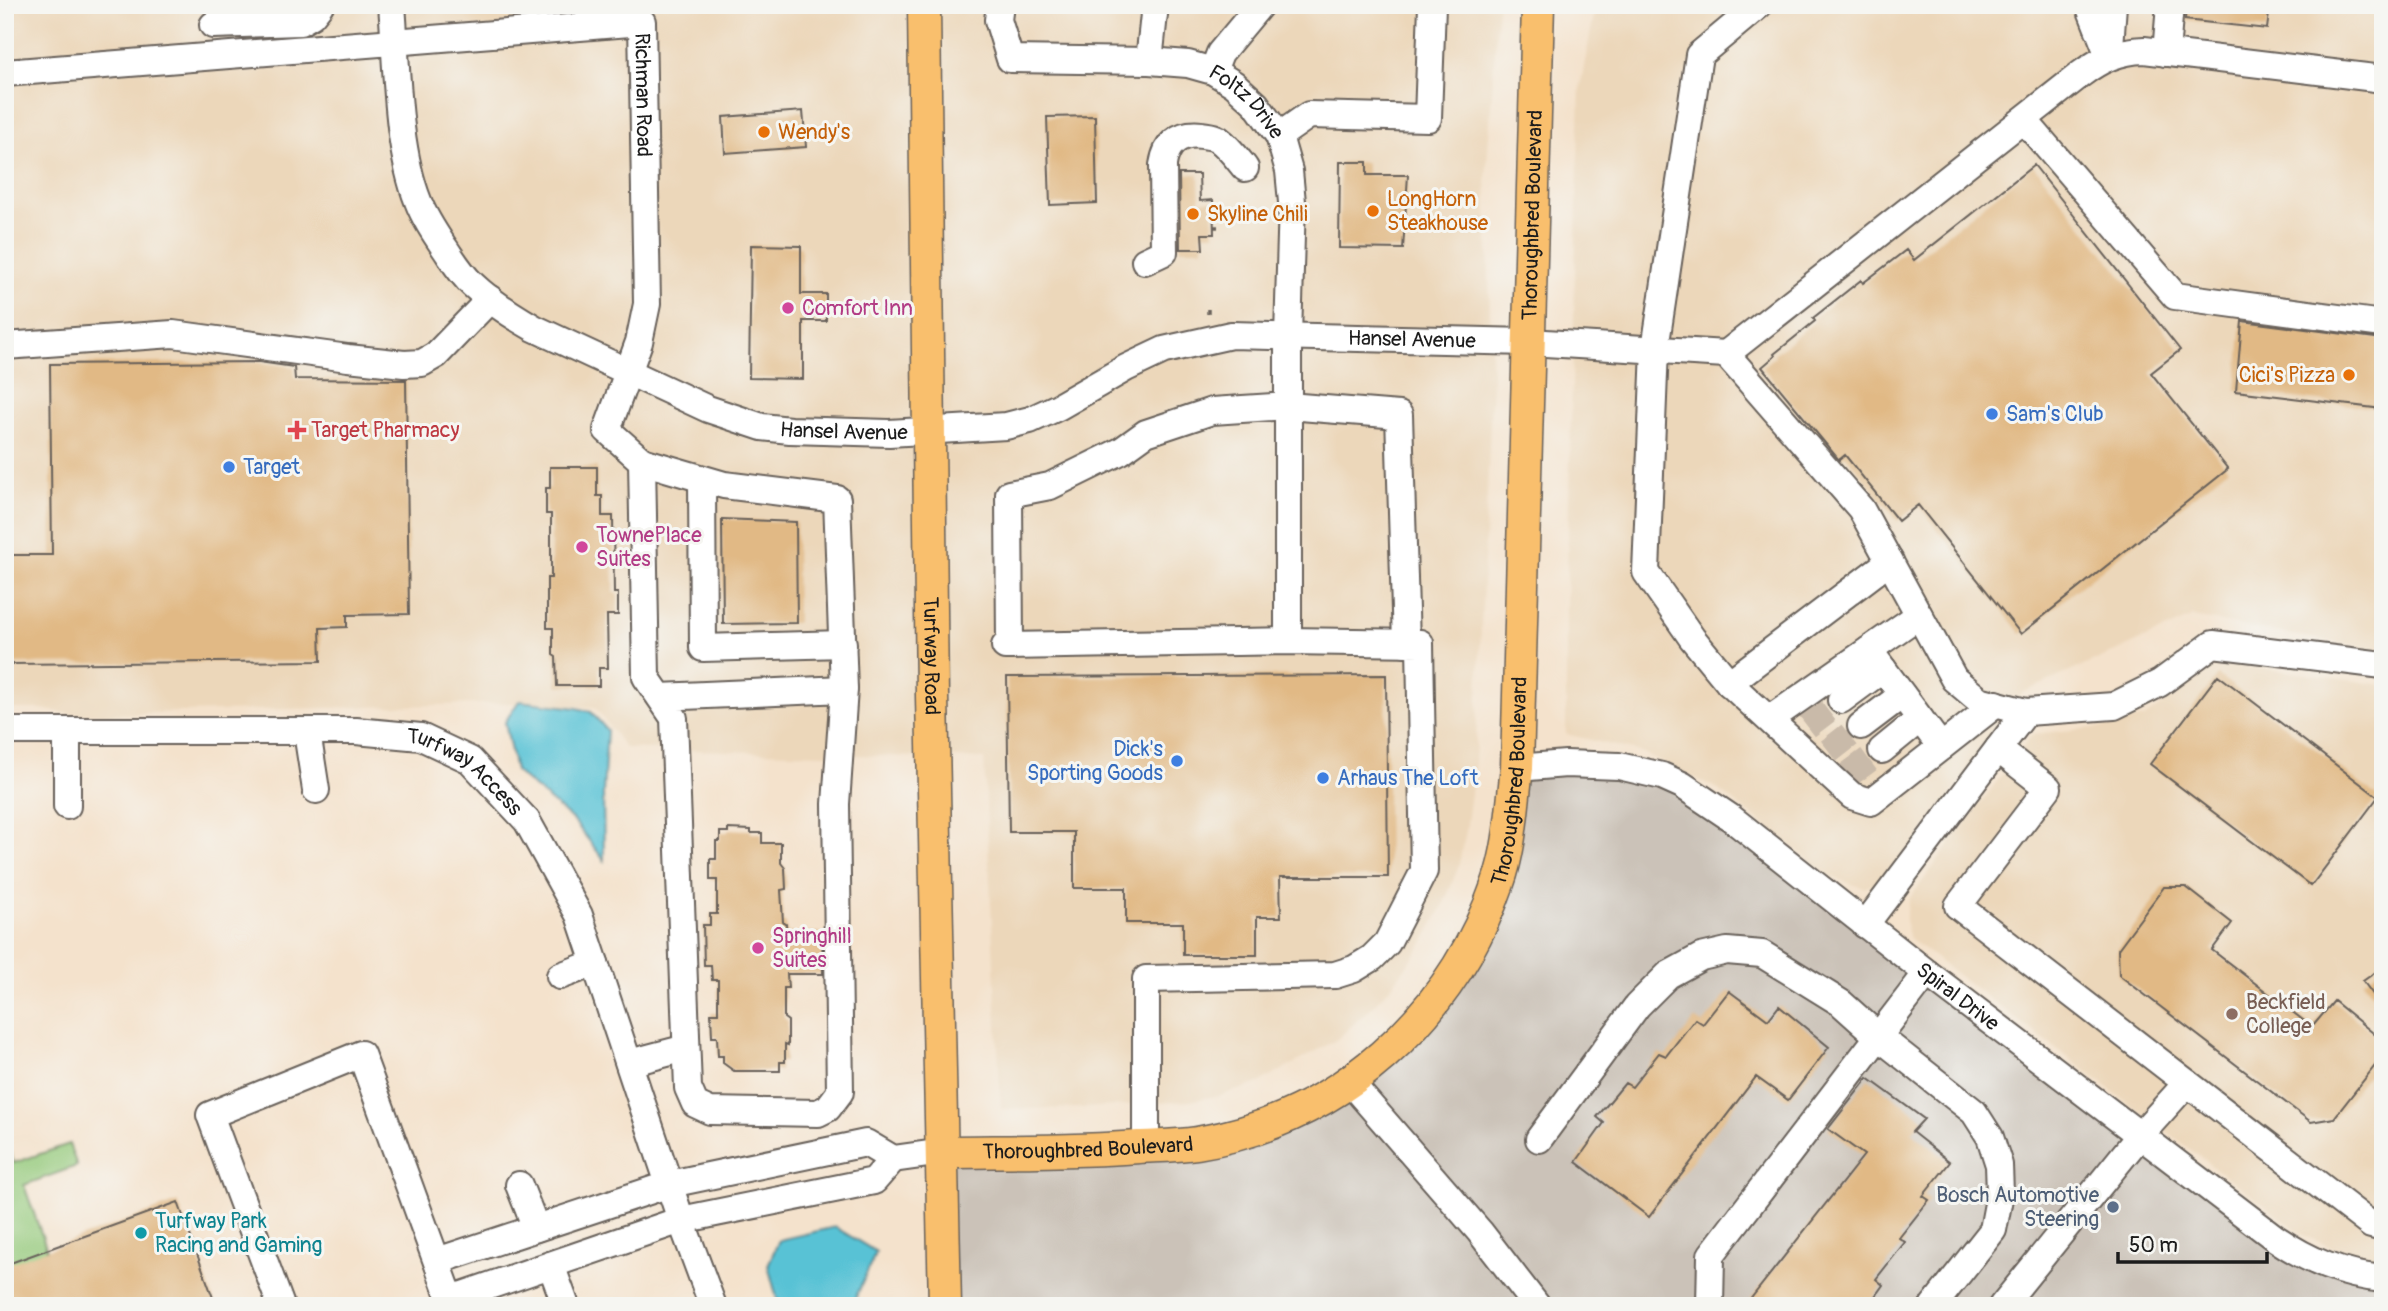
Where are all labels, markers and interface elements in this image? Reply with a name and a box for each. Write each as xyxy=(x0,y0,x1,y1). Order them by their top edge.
street label: Richman Road xyxy=(628,33,657,157)
street label: Foltz Drive xyxy=(1204,59,1290,145)
street label: Thoroughbred Boulevard xyxy=(1516,109,1549,321)
place label: Wendy's xyxy=(778,119,851,146)
marker: Wendy's xyxy=(756,124,772,140)
place label: LongHorn Steakhouse xyxy=(1387,186,1489,237)
place label: Skyline Chili xyxy=(1207,201,1308,228)
marker: LongHorn Steakhouse xyxy=(1365,203,1381,219)
marker: Skyline Chili xyxy=(1185,206,1201,222)
place label: Comfort Inn xyxy=(802,295,913,322)
marker: Comfort Inn xyxy=(780,300,796,316)
street label: Hansel Avenue xyxy=(1348,325,1477,355)
place label: Cici's Pizza xyxy=(2239,362,2335,389)
marker: Cici's Pizza xyxy=(2341,367,2357,383)
place label: Sam's Club xyxy=(2006,401,2104,428)
marker: Sam's Club xyxy=(1984,406,2000,422)
street label: Hansel Avenue xyxy=(779,416,909,447)
place label: Target Pharmacy xyxy=(311,417,459,444)
marker: Target Pharmacy xyxy=(289,422,305,438)
place label: Target xyxy=(243,454,301,481)
marker: Target xyxy=(221,459,237,475)
place label: TownePlace Suites xyxy=(596,522,702,573)
marker: TownePlace Suites xyxy=(574,539,590,555)
street label: Turfway Road xyxy=(917,596,945,716)
street label: Thoroughbred Boulevard xyxy=(1485,676,1534,890)
street label: Turfway Access xyxy=(406,723,529,822)
place label: Dick's Sporting Goods xyxy=(1027,736,1164,787)
marker: Dick's Sporting Goods xyxy=(1169,753,1185,769)
place label: Arhaus The Loft xyxy=(1337,765,1479,792)
marker: Arhaus The Loft xyxy=(1315,770,1331,786)
place label: Springhill Suites xyxy=(772,923,852,974)
marker: Springhill Suites xyxy=(750,940,766,956)
street label: Spiral Drive xyxy=(1910,957,2005,1038)
place label: Beckfield College xyxy=(2246,989,2326,1040)
marker: Beckfield College xyxy=(2224,1006,2240,1022)
street label: Thoroughbred Boulevard xyxy=(982,1131,1195,1166)
place label: Bosch Automotive Steering xyxy=(1936,1182,2100,1233)
marker: Bosch Automotive Steering xyxy=(2105,1199,2121,1215)
place label: Turfway Park Racing and Gaming xyxy=(155,1208,322,1259)
scale bar xyxy=(2118,1220,2267,1264)
marker: Turfway Park Racing and Gaming xyxy=(133,1225,149,1241)
text: 50 m xyxy=(2129,1232,2178,1259)

